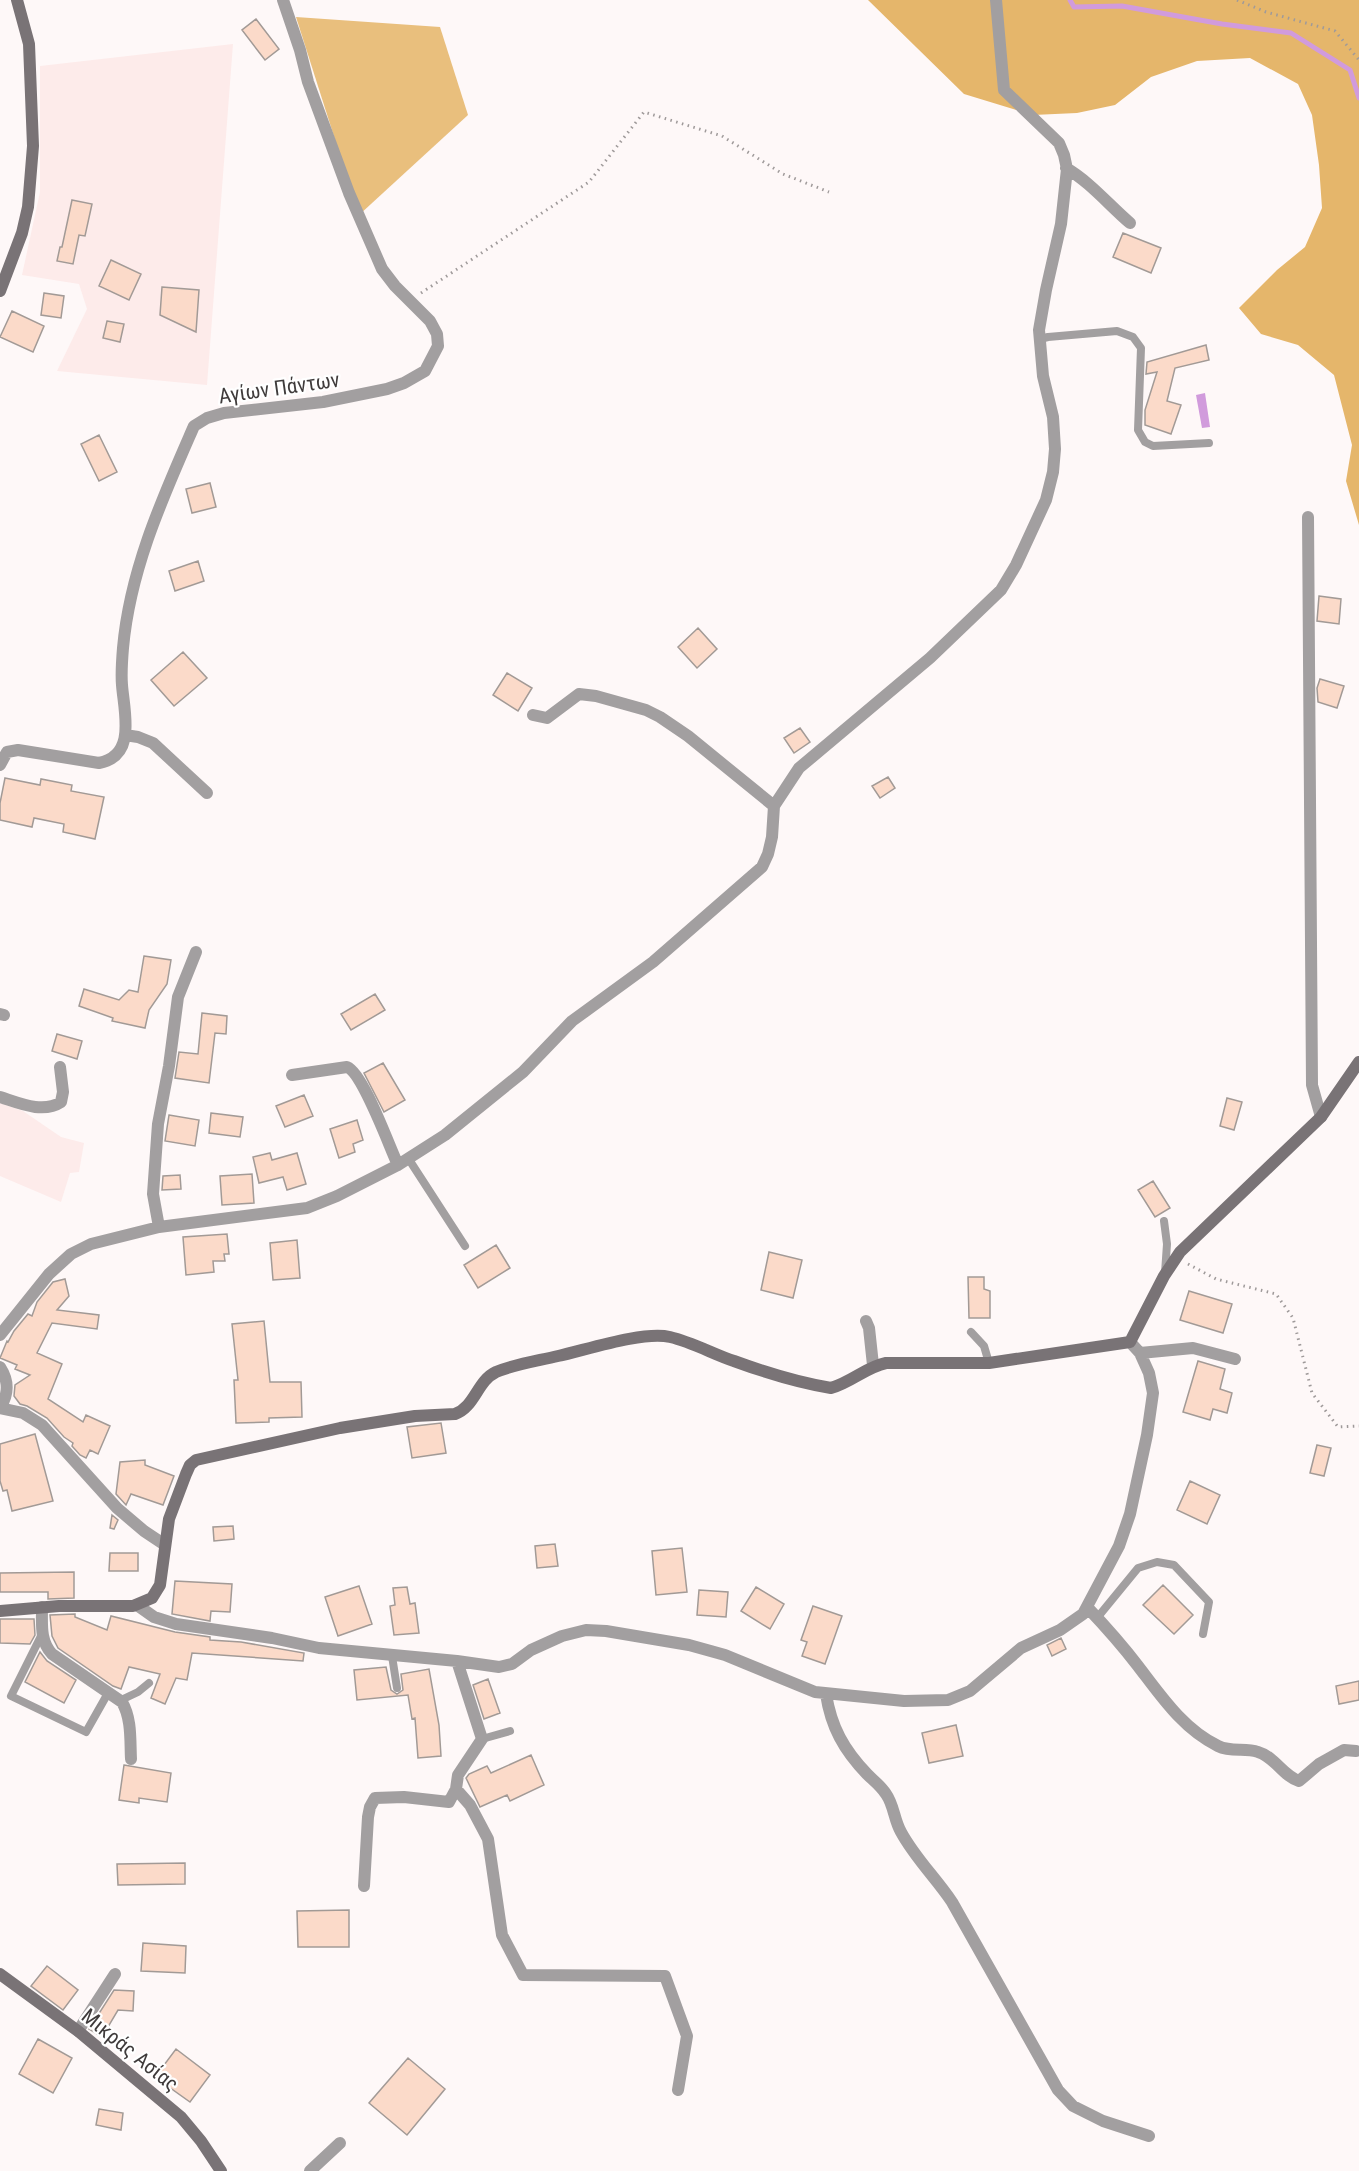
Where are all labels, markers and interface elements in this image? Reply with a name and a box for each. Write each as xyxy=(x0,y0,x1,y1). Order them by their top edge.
street label: Αγίων Πάντων xyxy=(217,368,341,408)
street label: Μικράς Ασίας xyxy=(77,2004,183,2096)

